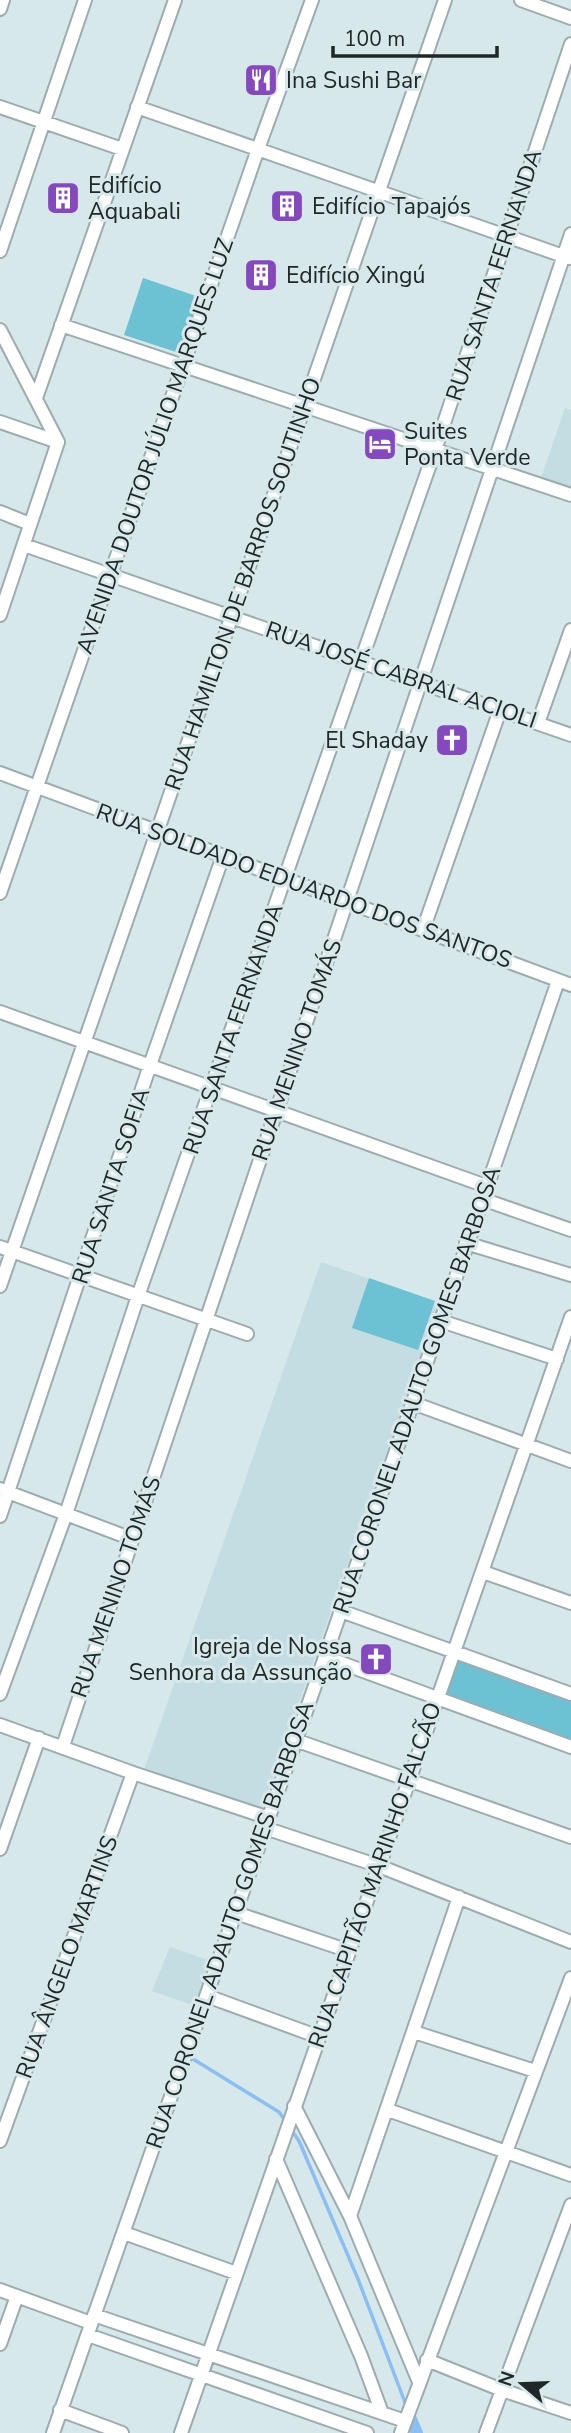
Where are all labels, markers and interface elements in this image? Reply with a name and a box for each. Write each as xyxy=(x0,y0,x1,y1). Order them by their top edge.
scale bar xyxy=(333,14,498,58)
text: 100 m xyxy=(344,25,405,53)
restaurant icon: Ina Sushi Bar xyxy=(242,61,280,99)
place label: Ina Sushi Bar xyxy=(286,65,422,96)
street label: RUA SANTA FERNANDA xyxy=(439,145,549,405)
place label: Edifício Aquabali xyxy=(88,170,181,227)
building icon: Edifício Aquabali xyxy=(44,179,82,217)
building icon: Edifício Tapajós xyxy=(268,187,306,225)
place label: Edifício Tapajós xyxy=(312,191,471,222)
street label: AVENIDA DOUTOR JÚLIO MARQUES LUZ xyxy=(69,233,241,658)
building icon: Edifício Xingú xyxy=(242,256,280,294)
place label: Edifício Xingú xyxy=(286,260,425,291)
street label: RUA HAMILTON DE BARROS SOUTINHO xyxy=(158,373,328,795)
place label: Suites Ponta Verde xyxy=(404,416,531,473)
hotel icon: Suites Ponta Verde xyxy=(361,425,399,463)
street label: RUA JOSÉ CABRAL ACIOLI xyxy=(261,614,541,736)
church icon: El Shaday xyxy=(433,721,471,759)
place label: El Shaday xyxy=(325,725,428,756)
street label: RUA SOLDADO EDUARDO DOS SANTOS xyxy=(92,796,516,976)
street label: RUA SANTA FERNANDA xyxy=(176,899,291,1158)
street label: RUA MENINO TOMÁS xyxy=(245,935,349,1165)
street label: RUA SANTA SOFIA xyxy=(65,1084,157,1288)
street label: RUA CORONEL ADAUTO GOMES BARBOSA xyxy=(326,1162,508,1618)
street label: RUA MENINO TOMÁS xyxy=(64,1472,168,1702)
place label: Igreja de Nossa Senhora da Assunção xyxy=(129,1631,352,1688)
church icon: Igreja de Nossa Senhora da Assunção xyxy=(357,1640,395,1678)
street label: RUA CORONEL ADAUTO GOMES BARBOSA xyxy=(139,1697,321,2153)
street label: RUA CAPITÃO MARINHO FALCÃO xyxy=(301,1698,449,2052)
street label: RUA ÂNGELO MARTINS xyxy=(9,1831,125,2083)
north arrow xyxy=(487,2349,557,2419)
text: N xyxy=(492,2368,521,2390)

